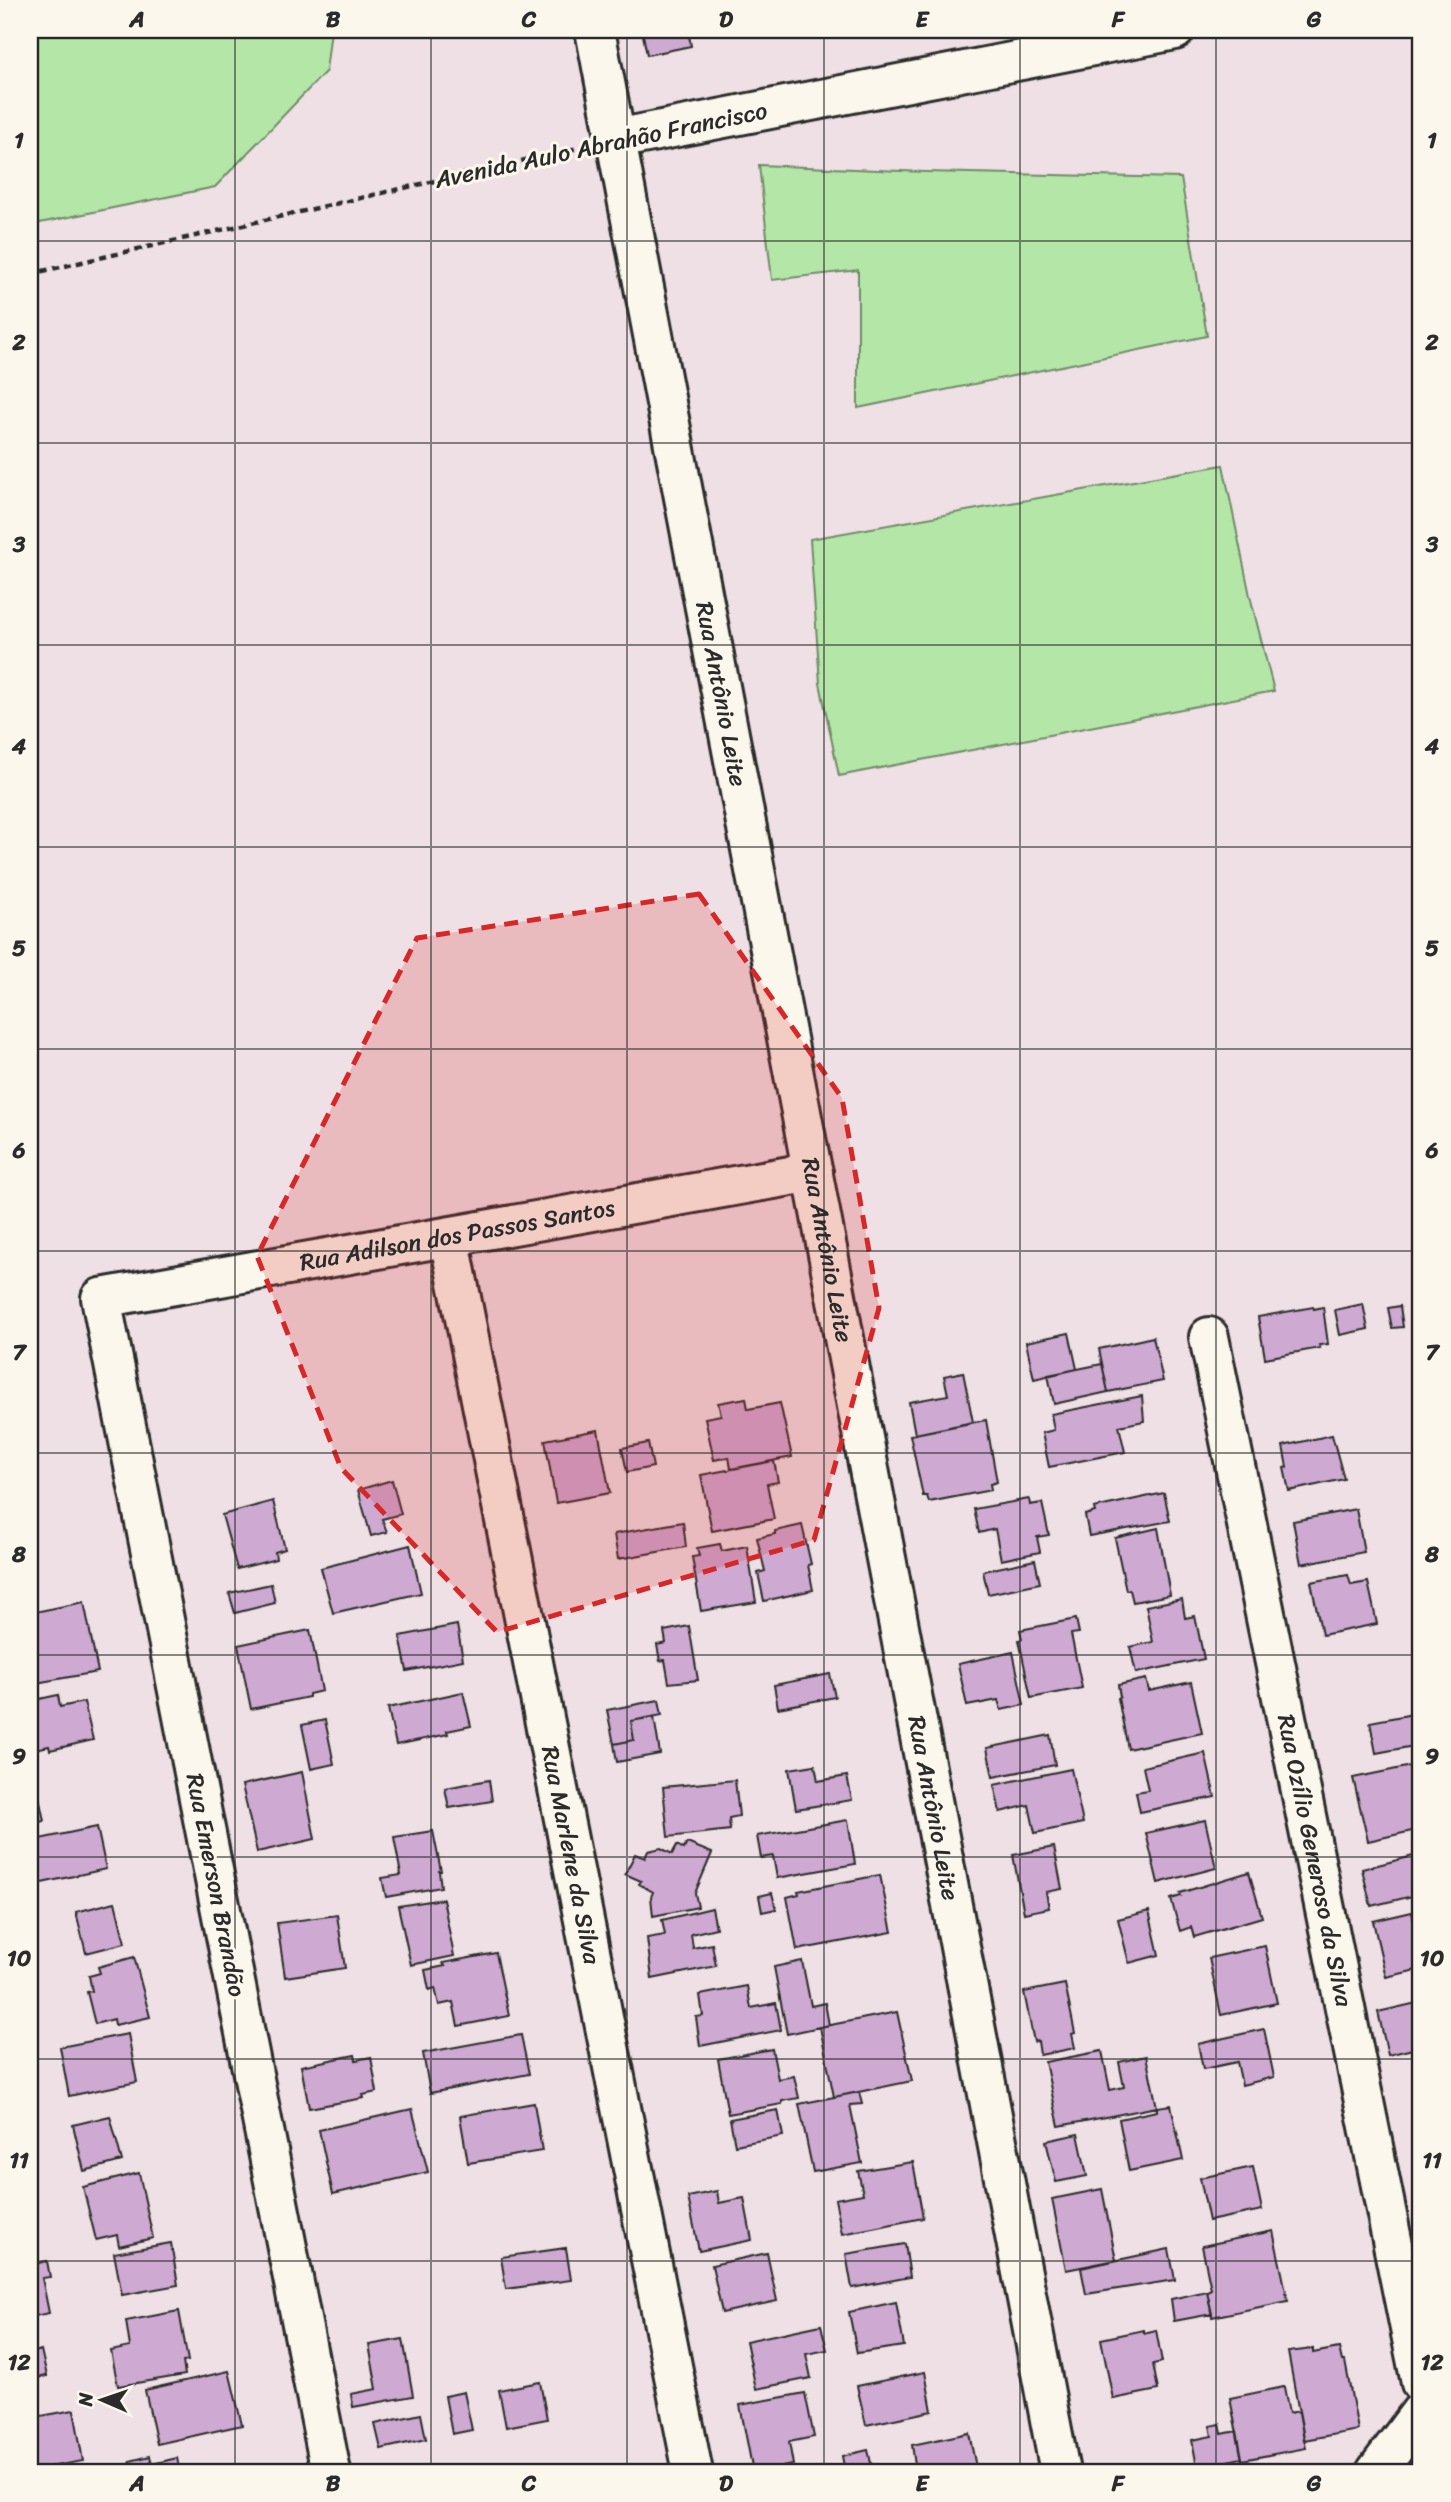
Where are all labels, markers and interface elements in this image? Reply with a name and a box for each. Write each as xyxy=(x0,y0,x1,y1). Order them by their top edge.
text: A xyxy=(128,0,145,40)
text: B xyxy=(326,0,341,40)
text: C xyxy=(521,0,537,40)
text: D xyxy=(719,0,734,40)
text: E xyxy=(916,0,931,40)
text: F xyxy=(1111,0,1126,40)
text: G xyxy=(1306,0,1322,40)
street label: Avenida Aulo Abrahão Francisco xyxy=(430,89,771,201)
text: 1 xyxy=(14,120,24,161)
text: 1 xyxy=(1427,120,1437,161)
text: 2 xyxy=(11,322,26,363)
text: 2 xyxy=(1424,322,1439,363)
text: 3 xyxy=(12,524,26,565)
text: 3 xyxy=(1425,524,1439,565)
street label: Rua Antônio Leite xyxy=(683,598,760,790)
text: 4 xyxy=(11,726,27,767)
text: 4 xyxy=(1424,726,1440,767)
text: 5 xyxy=(12,928,26,969)
text: 5 xyxy=(1425,928,1439,969)
text: 6 xyxy=(11,1130,26,1171)
text: 6 xyxy=(1424,1130,1439,1171)
street label: Rua Antônio Leite xyxy=(789,1154,865,1346)
street label: Rua Adilson dos Passos Santos xyxy=(296,1186,618,1283)
text: 7 xyxy=(12,1332,27,1373)
text: 7 xyxy=(1425,1332,1440,1373)
text: 8 xyxy=(11,1534,26,1575)
text: 8 xyxy=(1424,1534,1439,1575)
street label: Rua Ozílio Generoso da Silva xyxy=(1265,1710,1365,2011)
street label: Rua Antônio Leite xyxy=(895,1712,972,1904)
text: 9 xyxy=(12,1736,26,1777)
text: 9 xyxy=(1425,1736,1439,1777)
street label: Rua Marlene da Silva xyxy=(529,1742,613,1969)
street label: Rua Emerson Brandão xyxy=(174,1770,258,2000)
text: 10 xyxy=(7,1938,32,1979)
text: 10 xyxy=(1420,1938,1445,1979)
text: 11 xyxy=(9,2140,29,2181)
text: 11 xyxy=(1422,2140,1442,2181)
text: 12 xyxy=(7,2342,31,2383)
text: 12 xyxy=(1420,2342,1444,2383)
north arrow xyxy=(66,2366,136,2436)
text: N xyxy=(69,2391,102,2408)
text: A xyxy=(128,2463,145,2502)
text: B xyxy=(326,2463,341,2502)
text: C xyxy=(521,2463,537,2502)
text: D xyxy=(719,2463,734,2502)
text: E xyxy=(916,2463,931,2502)
text: F xyxy=(1111,2463,1126,2502)
text: G xyxy=(1306,2463,1322,2502)

